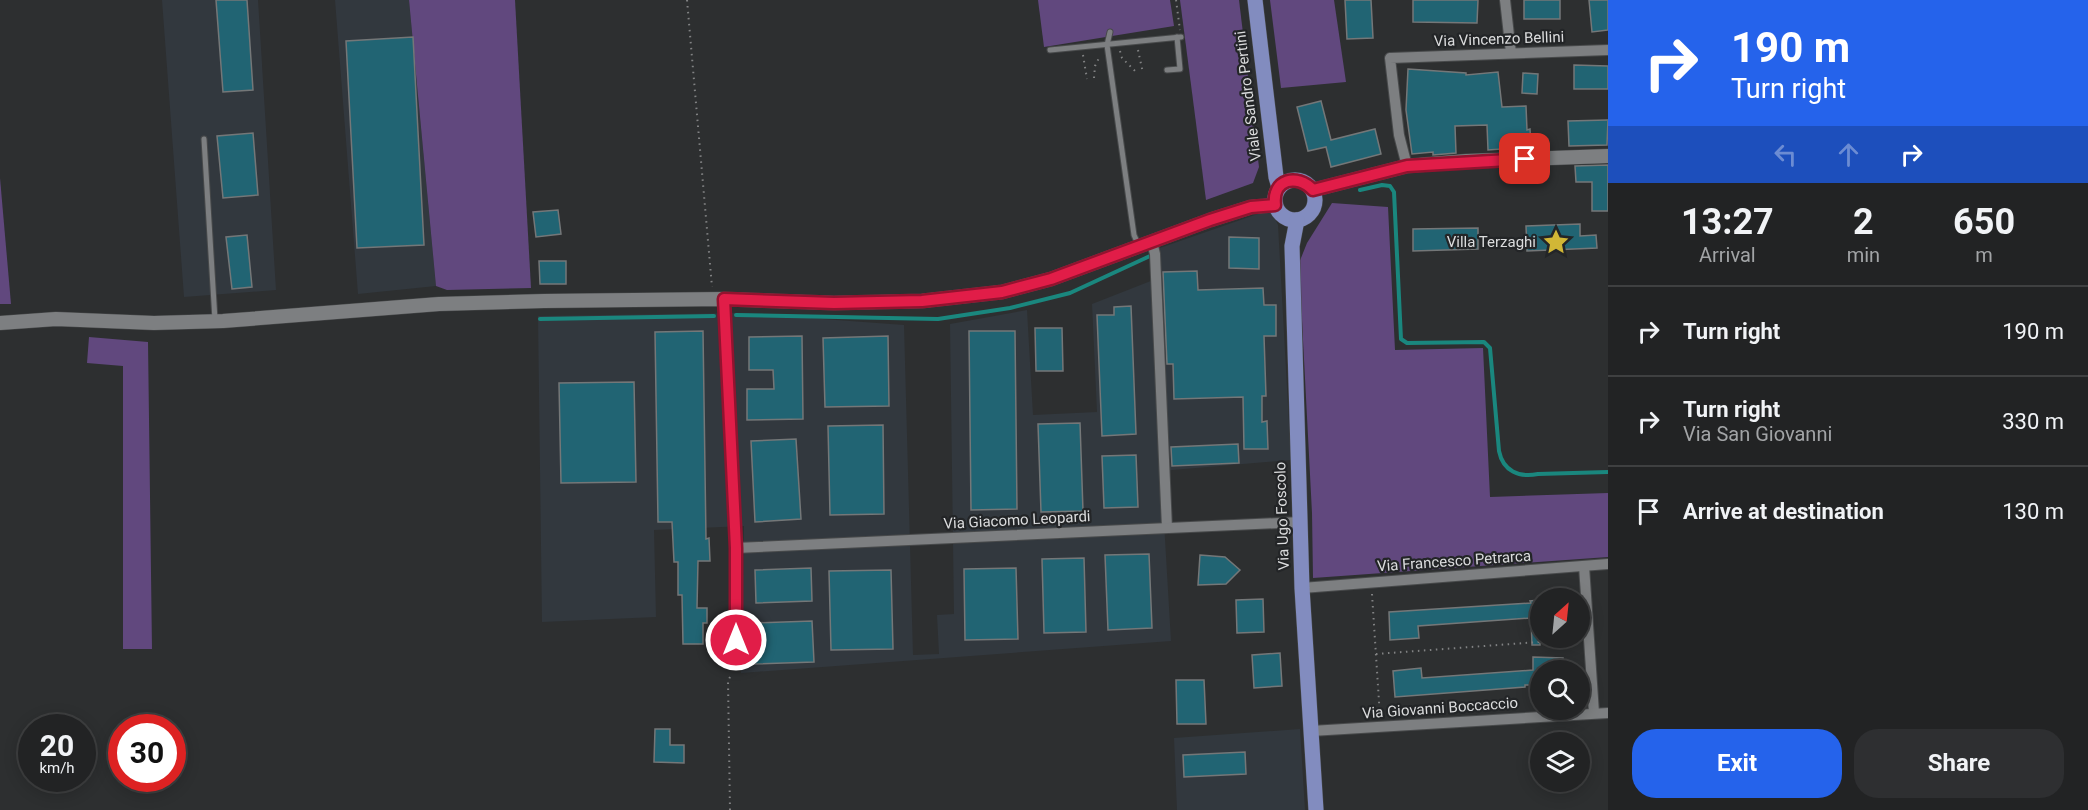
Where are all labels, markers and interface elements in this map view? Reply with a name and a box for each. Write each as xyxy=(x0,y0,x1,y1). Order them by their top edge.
text: 190 m xyxy=(1731,23,1850,72)
icon: right xyxy=(1632,24,1710,102)
street label: Via Vincenzo Bellini xyxy=(1434,28,1564,50)
street label: Viale Sandro Pertini xyxy=(1231,30,1265,162)
text: Turn right xyxy=(1731,73,1846,105)
pin xyxy=(1499,133,1550,184)
icon: left xyxy=(1769,138,1802,171)
icon: ahead xyxy=(1832,138,1865,171)
icon: right xyxy=(1895,138,1928,171)
icon: arrive xyxy=(1508,142,1541,175)
text: 13:27 xyxy=(1681,201,1774,243)
text: 2 xyxy=(1853,201,1874,243)
text: 650 xyxy=(1953,201,2015,243)
place icon: Villa Terzaghi xyxy=(1541,227,1571,257)
place label: Villa Terzaghi xyxy=(1447,233,1536,251)
text: Arrival xyxy=(1699,243,1756,267)
text: min xyxy=(1847,243,1880,267)
text: m xyxy=(1975,243,1993,267)
icon: right xyxy=(1632,315,1665,348)
text: Turn right xyxy=(1683,319,1780,344)
text: 190 m xyxy=(2002,319,2064,344)
text: Turn right xyxy=(1683,397,1780,422)
icon: right xyxy=(1632,405,1665,438)
text: 330 m xyxy=(2002,409,2064,434)
text: Via San Giovanni xyxy=(1683,422,1832,446)
street label: Via Ugo Foscolo xyxy=(1271,461,1293,571)
icon: arrive xyxy=(1632,495,1665,528)
text: Arrive at destination xyxy=(1683,499,1884,524)
text: 130 m xyxy=(2002,499,2064,524)
street label: Via Giacomo Leopardi xyxy=(943,507,1091,533)
street label: Via Francesco Petrarca xyxy=(1376,547,1532,575)
north arrow xyxy=(1530,588,1590,648)
map controls xyxy=(1530,588,1590,792)
position arrow xyxy=(704,608,768,672)
button: search xyxy=(1530,660,1590,720)
street label: Via Giovanni Boccaccio xyxy=(1361,694,1519,722)
speed limit sign: 30 xyxy=(108,714,186,792)
text: 20 xyxy=(40,728,74,763)
button: Exit xyxy=(1632,729,1842,798)
button: Share xyxy=(1854,729,2064,798)
button: layers xyxy=(1530,732,1590,792)
text: km/h xyxy=(39,759,75,777)

